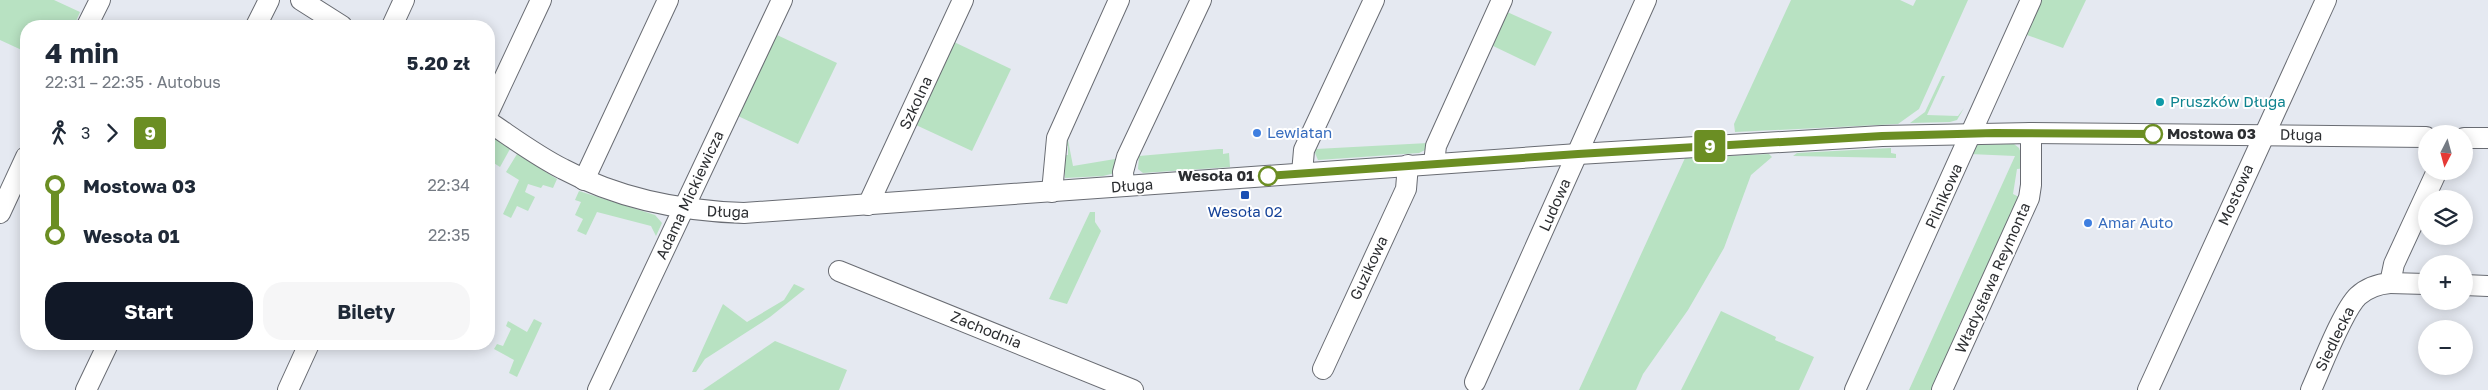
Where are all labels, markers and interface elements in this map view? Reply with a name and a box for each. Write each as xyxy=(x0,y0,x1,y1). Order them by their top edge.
text: 4 min xyxy=(45,36,119,69)
text: 5.20 zł xyxy=(407,51,470,74)
text: 22:31 – 22:35 · Autobus xyxy=(45,72,221,92)
street label: Szkolna xyxy=(895,73,935,132)
place label: Pruszków Długa xyxy=(2170,92,2286,110)
marker: Pruszków Długa xyxy=(2154,96,2166,108)
icon: walk xyxy=(45,119,73,147)
icon: forward xyxy=(98,119,126,147)
text: 9 xyxy=(144,122,156,144)
text: 3 xyxy=(81,123,90,143)
place label: Lewiatan xyxy=(1267,123,1332,141)
marker: Mostowa 03 xyxy=(2143,124,2163,144)
place label: Mostowa 03 xyxy=(2167,124,2256,142)
street label: Długa xyxy=(2280,125,2322,143)
north arrow xyxy=(2418,125,2472,180)
map controls xyxy=(2418,125,2473,375)
street label: Adama Mickiewicza xyxy=(651,127,727,262)
marker: Lewiatan xyxy=(1251,127,1263,139)
line badge: 9 xyxy=(1694,130,1726,162)
text: 9 xyxy=(1704,135,1716,157)
street label: Pilnikowa xyxy=(1921,160,1965,231)
street label: Mostowa xyxy=(2214,161,2257,228)
place label: Wesoła 01 xyxy=(1178,166,1254,184)
marker: Wesoła 01 xyxy=(1258,166,1278,186)
text: Mostowa 03 xyxy=(83,174,196,197)
text: 22:34 xyxy=(428,175,470,195)
street label: Długa xyxy=(1110,175,1154,195)
street label: Ludowa xyxy=(1535,175,1574,234)
marker: Wesoła 02 xyxy=(1239,189,1251,201)
button: layers xyxy=(2418,190,2473,245)
street label: Władysława Reymonta xyxy=(1951,199,2034,356)
street label: Długa xyxy=(706,201,750,221)
place label: Wesoła 02 xyxy=(1208,202,1282,220)
place label: Amar Auto xyxy=(2098,213,2173,231)
marker: Amar Auto xyxy=(2082,217,2094,229)
text: Wesoła 01 xyxy=(83,224,180,247)
text: 22:35 xyxy=(428,225,470,245)
street label: Guzikowa xyxy=(1345,233,1391,302)
button: + xyxy=(2418,255,2473,310)
button: Start xyxy=(45,282,253,340)
button: Bilety xyxy=(263,282,470,340)
street label: Siedlecka xyxy=(2311,303,2358,374)
street label: Zachodnia xyxy=(948,307,1024,351)
button: − xyxy=(2418,320,2473,375)

